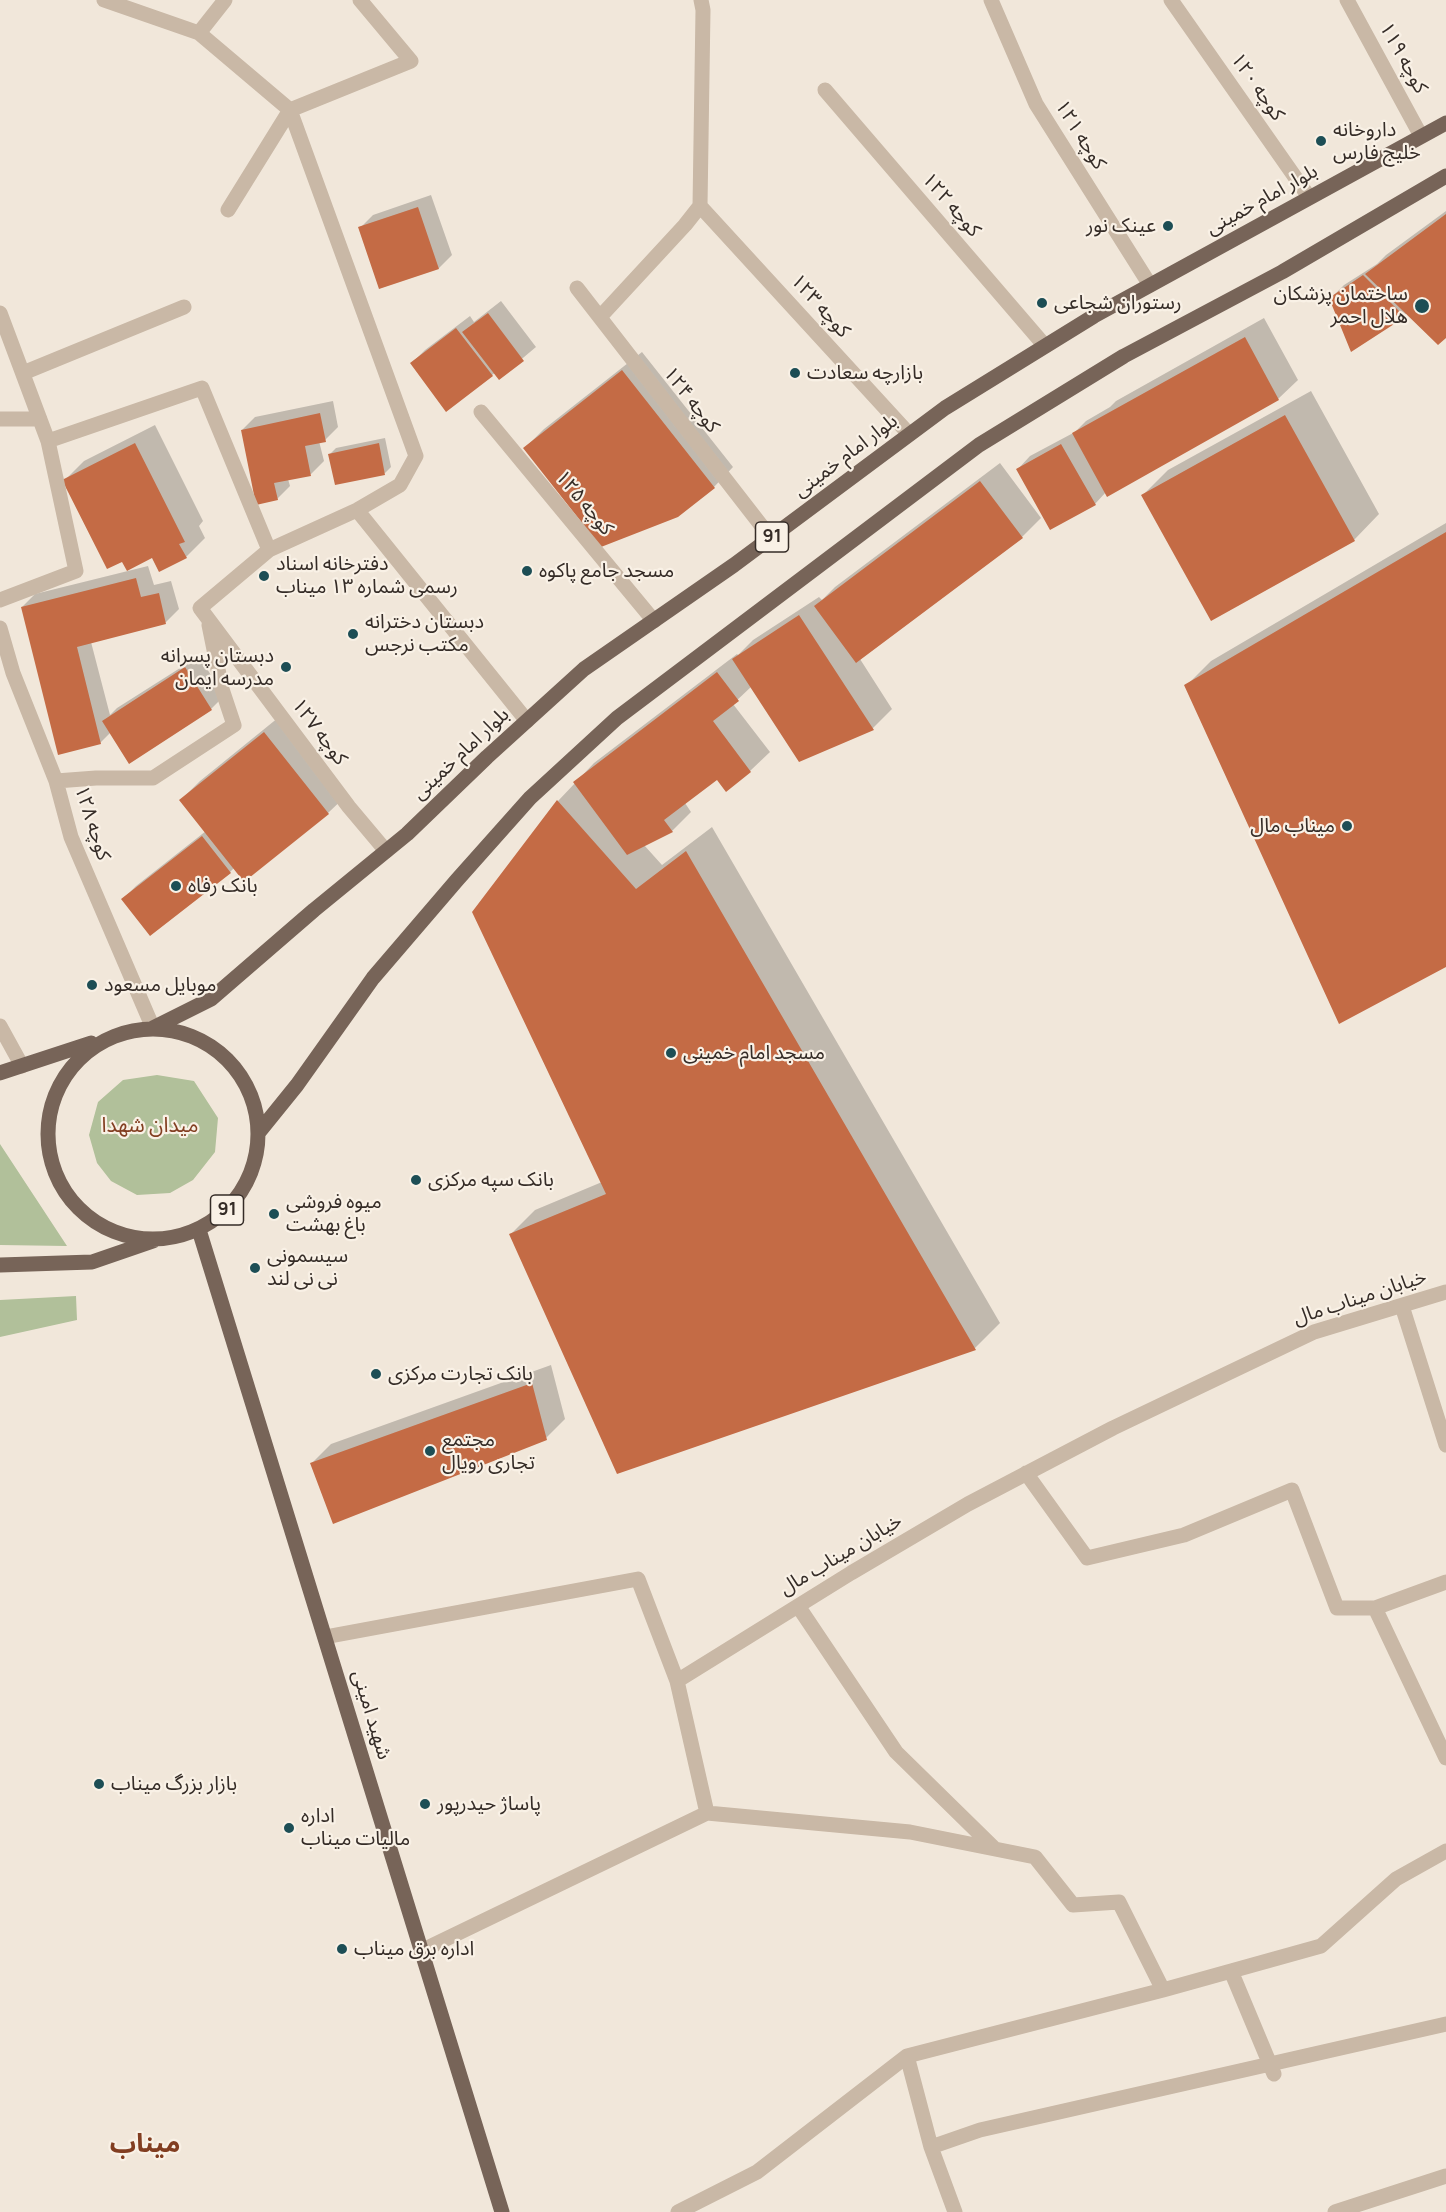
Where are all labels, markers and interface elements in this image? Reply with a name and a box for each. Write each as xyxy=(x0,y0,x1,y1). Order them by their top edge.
street label: کوچه ۱۱۹ xyxy=(1374,18,1432,98)
street label: کوچه ۱۲۰ xyxy=(1225,48,1289,126)
street label: کوچه ۱۲۱ xyxy=(1049,96,1111,174)
place label: داروخانه خلیج فارس xyxy=(1333,118,1421,165)
marker: داروخانه خلیج فارس xyxy=(1314,134,1328,148)
street label: بلوار امام خمینی xyxy=(1202,159,1322,241)
street label: کوچه ۱۲۲ xyxy=(917,168,985,242)
place label: عینک نور xyxy=(1086,214,1156,238)
marker: عینک نور xyxy=(1161,219,1175,233)
street label: کوچه ۱۲۳ xyxy=(785,269,855,343)
place label: ساختمان پزشکان هلال احمر xyxy=(1274,282,1408,329)
place label: رستوران شجاعی xyxy=(1054,291,1182,315)
marker: رستوران شجاعی xyxy=(1035,296,1049,310)
marker: ساختمان پزشکان هلال احمر xyxy=(1413,297,1431,315)
place label: بازارچه سعادت xyxy=(807,361,923,385)
street label: کوچه ۱۲۴ xyxy=(658,362,724,438)
marker: بازارچه سعادت xyxy=(788,366,802,380)
street label: بلوار امام خمینی xyxy=(789,409,903,503)
street label: کوچه ۱۲۵ xyxy=(550,466,618,540)
road number: 91 xyxy=(756,522,788,552)
place label: دفترخانه اسناد رسمی شماره ۱۳ میناب xyxy=(276,552,458,599)
place label: مسجد جامع پاکوه xyxy=(539,559,674,583)
marker: مسجد جامع پاکوه xyxy=(520,564,534,578)
marker: دفترخانه اسناد رسمی شماره ۱۳ میناب xyxy=(257,569,271,583)
place label: دبستان دخترانه مکتب نرجس xyxy=(365,610,484,657)
marker: دبستان دخترانه مکتب نرجس xyxy=(346,627,360,641)
place label: دبستان پسرانه مدرسه ایمان xyxy=(161,644,274,691)
marker: دبستان پسرانه مدرسه ایمان xyxy=(279,660,293,674)
street label: کوچه ۱۲۷ xyxy=(286,694,352,770)
street label: بلوار امام خمینی xyxy=(407,703,515,805)
street label: کوچه ۱۲۸ xyxy=(69,782,115,864)
place label: میناب مال xyxy=(1250,814,1335,838)
marker: میناب مال xyxy=(1340,819,1354,833)
place label: بانک رفاه xyxy=(188,874,258,898)
marker: بانک رفاه xyxy=(169,879,183,893)
place label: موبایل مسعود xyxy=(104,973,217,997)
marker: موبایل مسعود xyxy=(85,978,99,992)
place label: مسجد امام خمینی xyxy=(683,1041,825,1065)
marker: مسجد امام خمینی xyxy=(664,1046,678,1060)
district label: میدان شهدا xyxy=(102,1113,198,1139)
place label: بانک سپه مرکزی xyxy=(428,1168,554,1192)
marker: بانک سپه مرکزی xyxy=(409,1173,423,1187)
place label: میوه فروشی باغ بهشت xyxy=(286,1190,382,1237)
road number: 91 xyxy=(210,1195,244,1225)
marker: میوه فروشی باغ بهشت xyxy=(267,1207,281,1221)
place label: سیسمونی نی نی لند xyxy=(267,1244,348,1291)
marker: سیسمونی نی نی لند xyxy=(248,1261,262,1275)
street label: خیابان میناب مال xyxy=(1290,1265,1430,1331)
place label: بانک تجارت مرکزی xyxy=(388,1362,533,1386)
marker: بانک تجارت مرکزی xyxy=(369,1367,383,1381)
place label: مجتمع تجاری رویال xyxy=(442,1428,535,1475)
marker: مجتمع تجاری رویال xyxy=(423,1444,437,1458)
street label: خیابان میناب مال xyxy=(775,1509,907,1601)
street label: شهید امینی xyxy=(346,1667,396,1763)
place label: بازار بزرگ میناب xyxy=(111,1772,237,1796)
marker: بازار بزرگ میناب xyxy=(92,1777,106,1791)
place label: پاساژ حیدرپور xyxy=(437,1792,541,1816)
marker: پاساژ حیدرپور xyxy=(418,1797,432,1811)
place label: اداره مالیات میناب xyxy=(301,1804,410,1851)
marker: اداره مالیات میناب xyxy=(282,1821,296,1835)
place label: اداره برق میناب xyxy=(354,1937,474,1961)
marker: اداره برق میناب xyxy=(335,1942,349,1956)
district label: میناب xyxy=(110,2129,180,2161)

